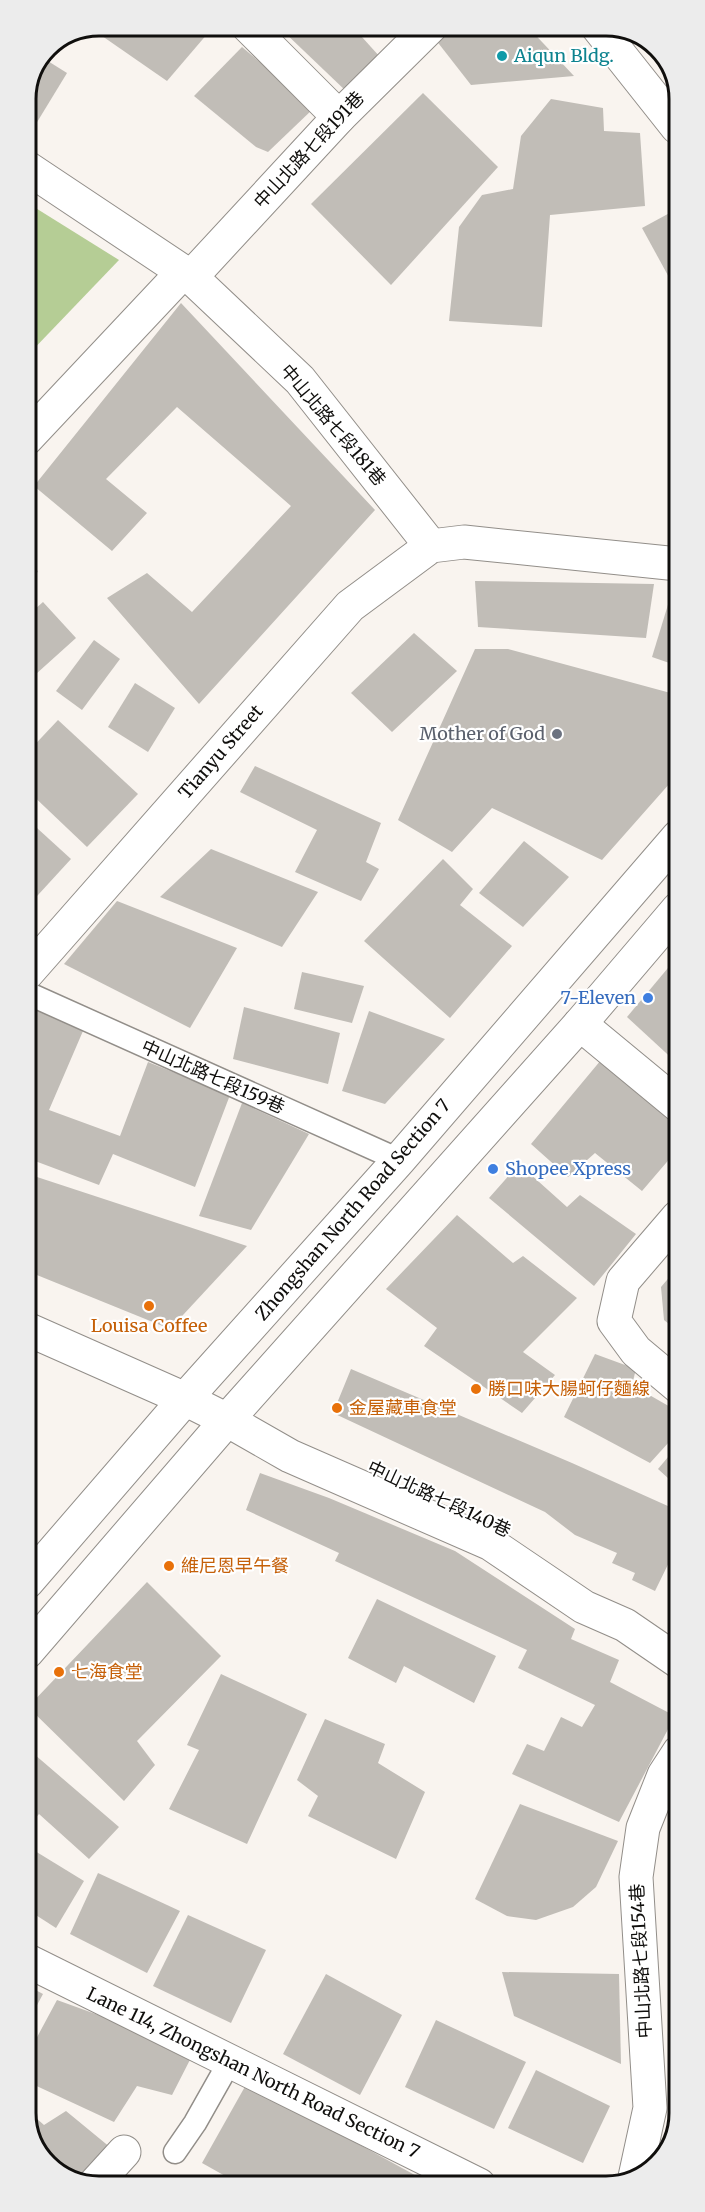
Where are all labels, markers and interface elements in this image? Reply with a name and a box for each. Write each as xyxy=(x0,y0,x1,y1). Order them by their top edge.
place label: Aiqun Bldg. xyxy=(513,44,614,67)
marker: Aiqun Bldg. xyxy=(495,49,509,63)
street label: 中山北路七段191巷 xyxy=(249,86,369,213)
street label: 中山北路七段181巷 xyxy=(276,359,391,490)
street label: Tianyu Street xyxy=(173,700,268,803)
place label: Mother of God xyxy=(420,722,545,745)
marker: Mother of God xyxy=(550,727,564,741)
place label: 7-Eleven xyxy=(560,986,636,1009)
marker: 7-Eleven xyxy=(641,991,655,1005)
street label: 中山北路七段159巷 xyxy=(138,1035,288,1118)
street label: Zhongshan North Road Section 7 xyxy=(250,1094,455,1325)
place label: Shopee Xpress xyxy=(505,1157,631,1180)
marker: Shopee Xpress xyxy=(486,1162,500,1176)
marker: Louisa Coffee xyxy=(142,1299,156,1313)
place label: Louisa Coffee xyxy=(91,1314,207,1337)
place label: 勝口味大腸蚵仔麵線 xyxy=(488,1377,650,1400)
marker: 勝口味大腸蚵仔麵線 xyxy=(469,1382,483,1396)
place label: 金屋藏車食堂 xyxy=(349,1396,457,1419)
marker: 金屋藏車食堂 xyxy=(330,1401,344,1415)
street label: 中山北路七段140巷 xyxy=(364,1455,515,1542)
place label: 維尼恩早午餐 xyxy=(181,1554,289,1577)
marker: 維尼恩早午餐 xyxy=(162,1559,176,1573)
place label: 七海食堂 xyxy=(71,1660,143,1683)
marker: 七海食堂 xyxy=(52,1665,66,1679)
street label: 中山北路七段154巷 xyxy=(625,1883,656,2039)
street label: Lane 114, Zhongshan North Road Section 7 xyxy=(83,1982,423,2163)

